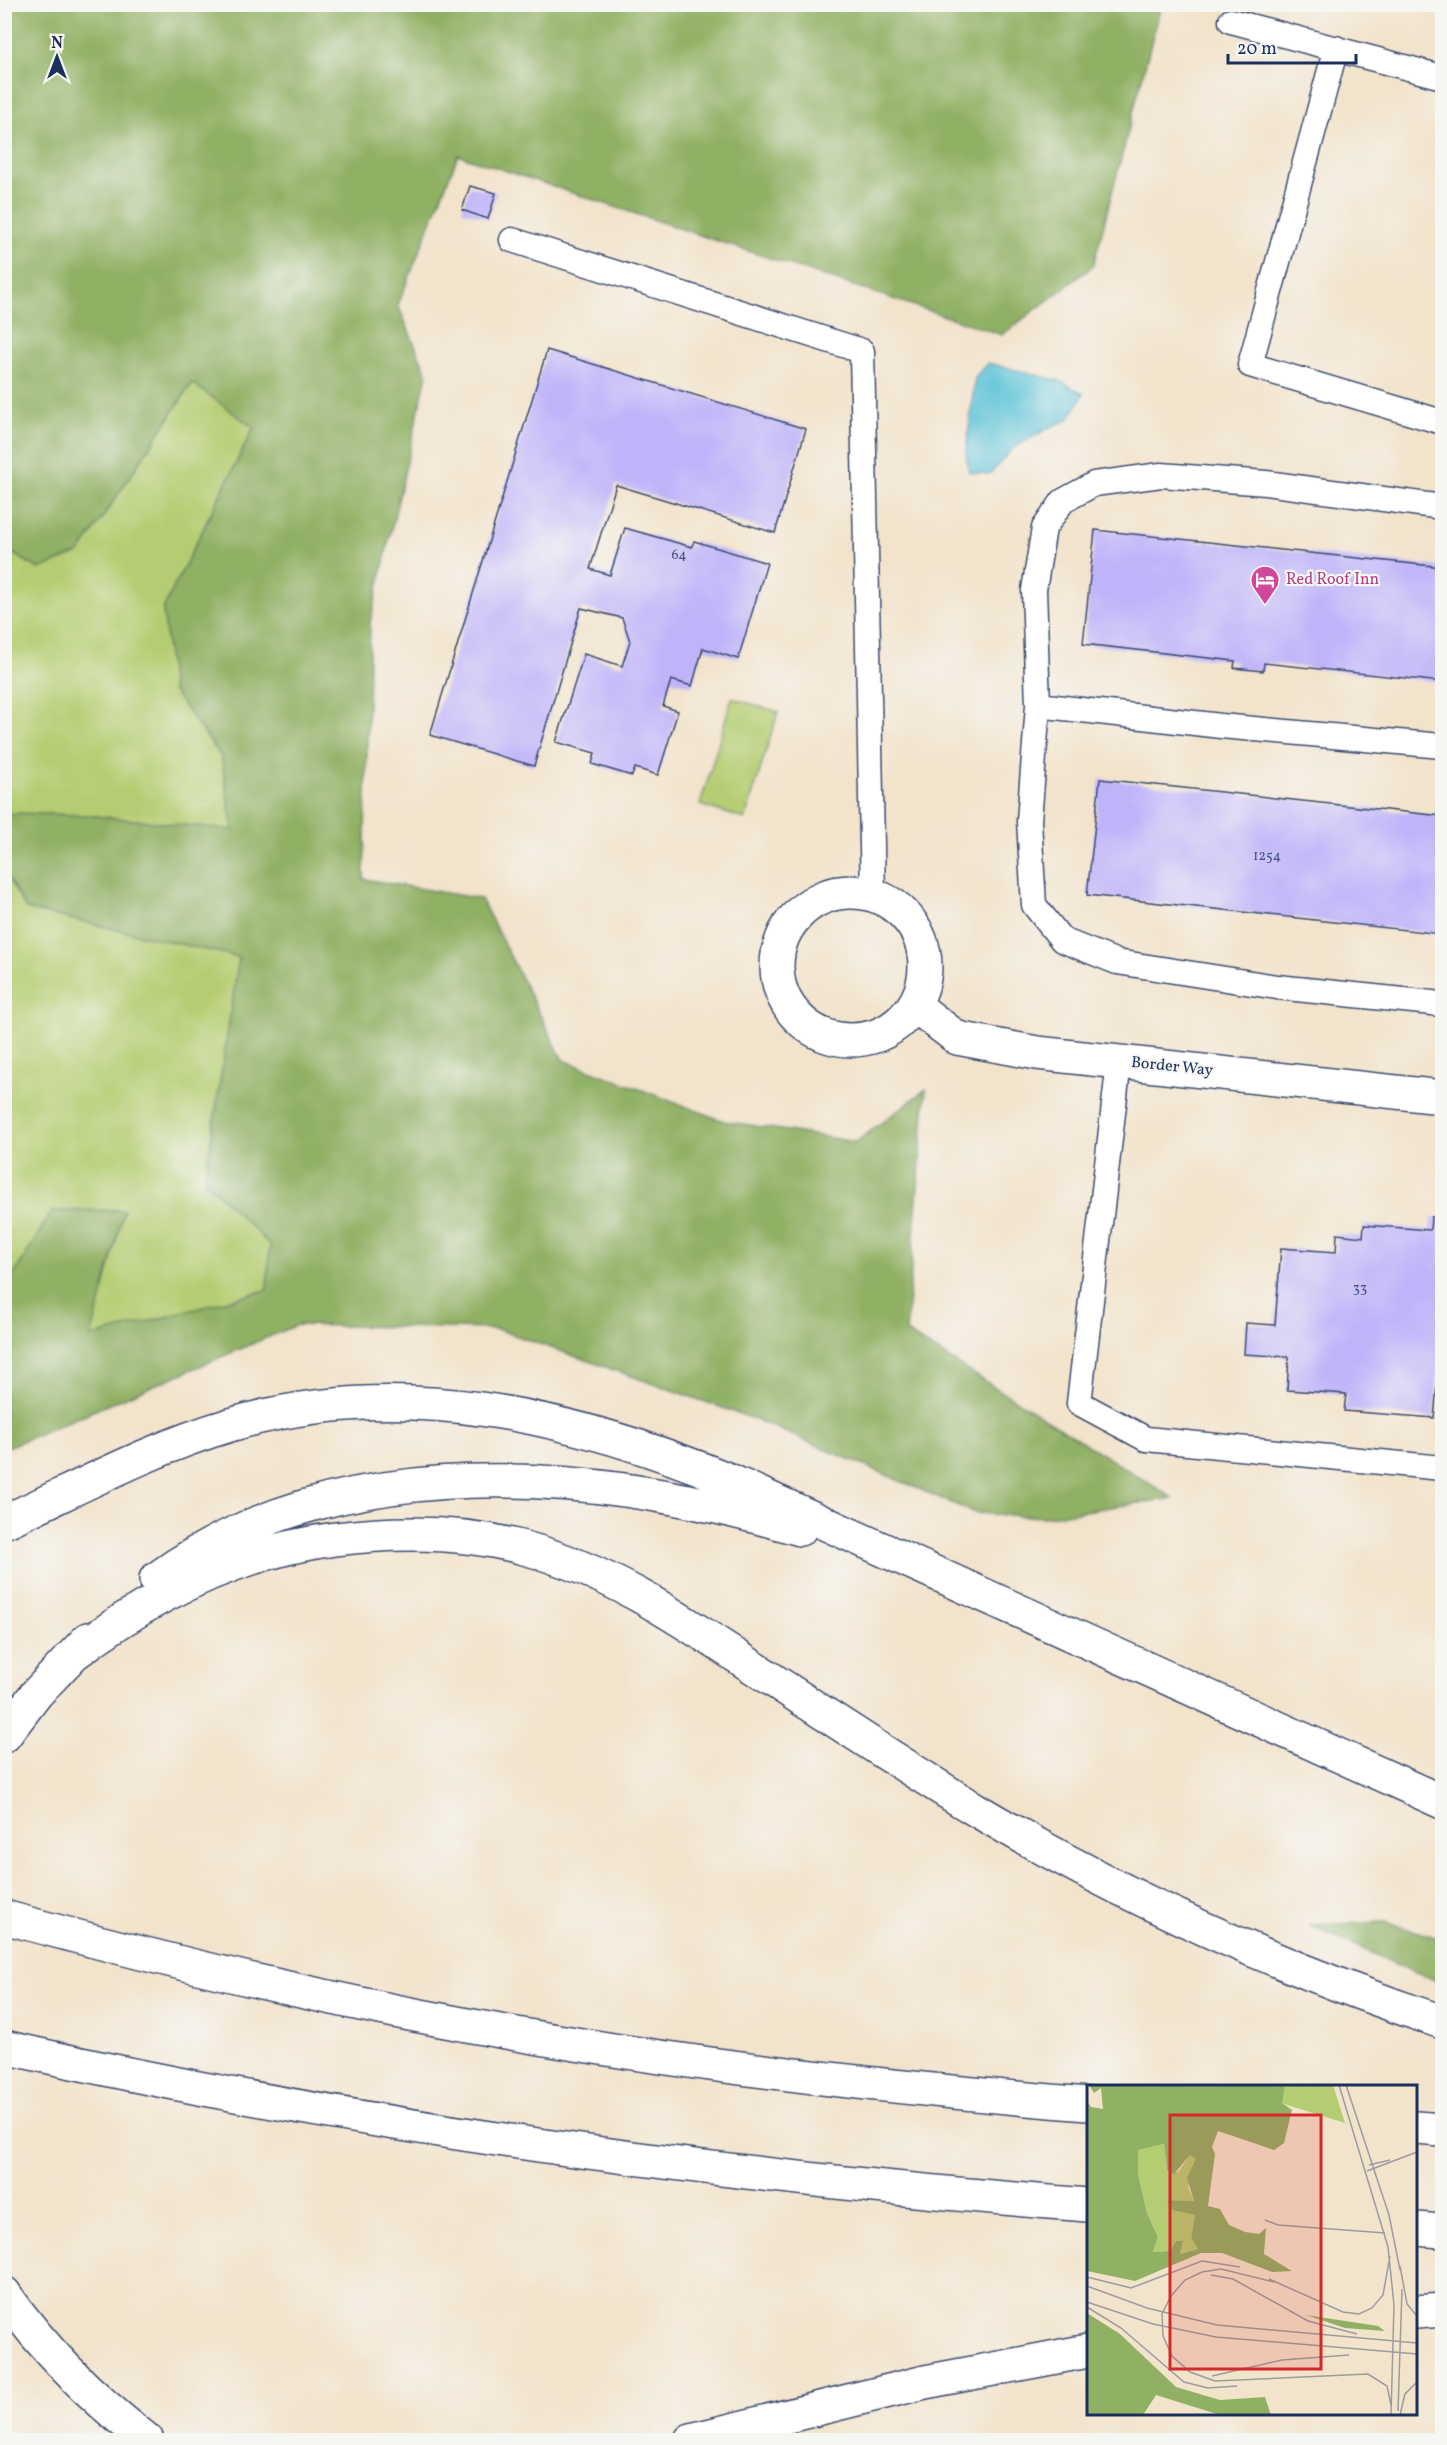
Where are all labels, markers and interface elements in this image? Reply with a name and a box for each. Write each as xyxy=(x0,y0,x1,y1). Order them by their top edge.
north arrow xyxy=(27,27,87,87)
scale bar xyxy=(1228,27,1356,65)
text: N xyxy=(51,33,63,55)
text: 20 m xyxy=(1237,37,1277,62)
house number: 64 xyxy=(671,546,687,565)
hotel icon: Red Roof Inn xyxy=(1249,564,1281,606)
place label: Red Roof Inn xyxy=(1286,569,1379,591)
house number: 1254 xyxy=(1253,847,1281,866)
street label: Border Way xyxy=(1130,1052,1214,1082)
house number: 33 xyxy=(1353,1279,1367,1298)
inset map xyxy=(1087,2085,1417,2415)

